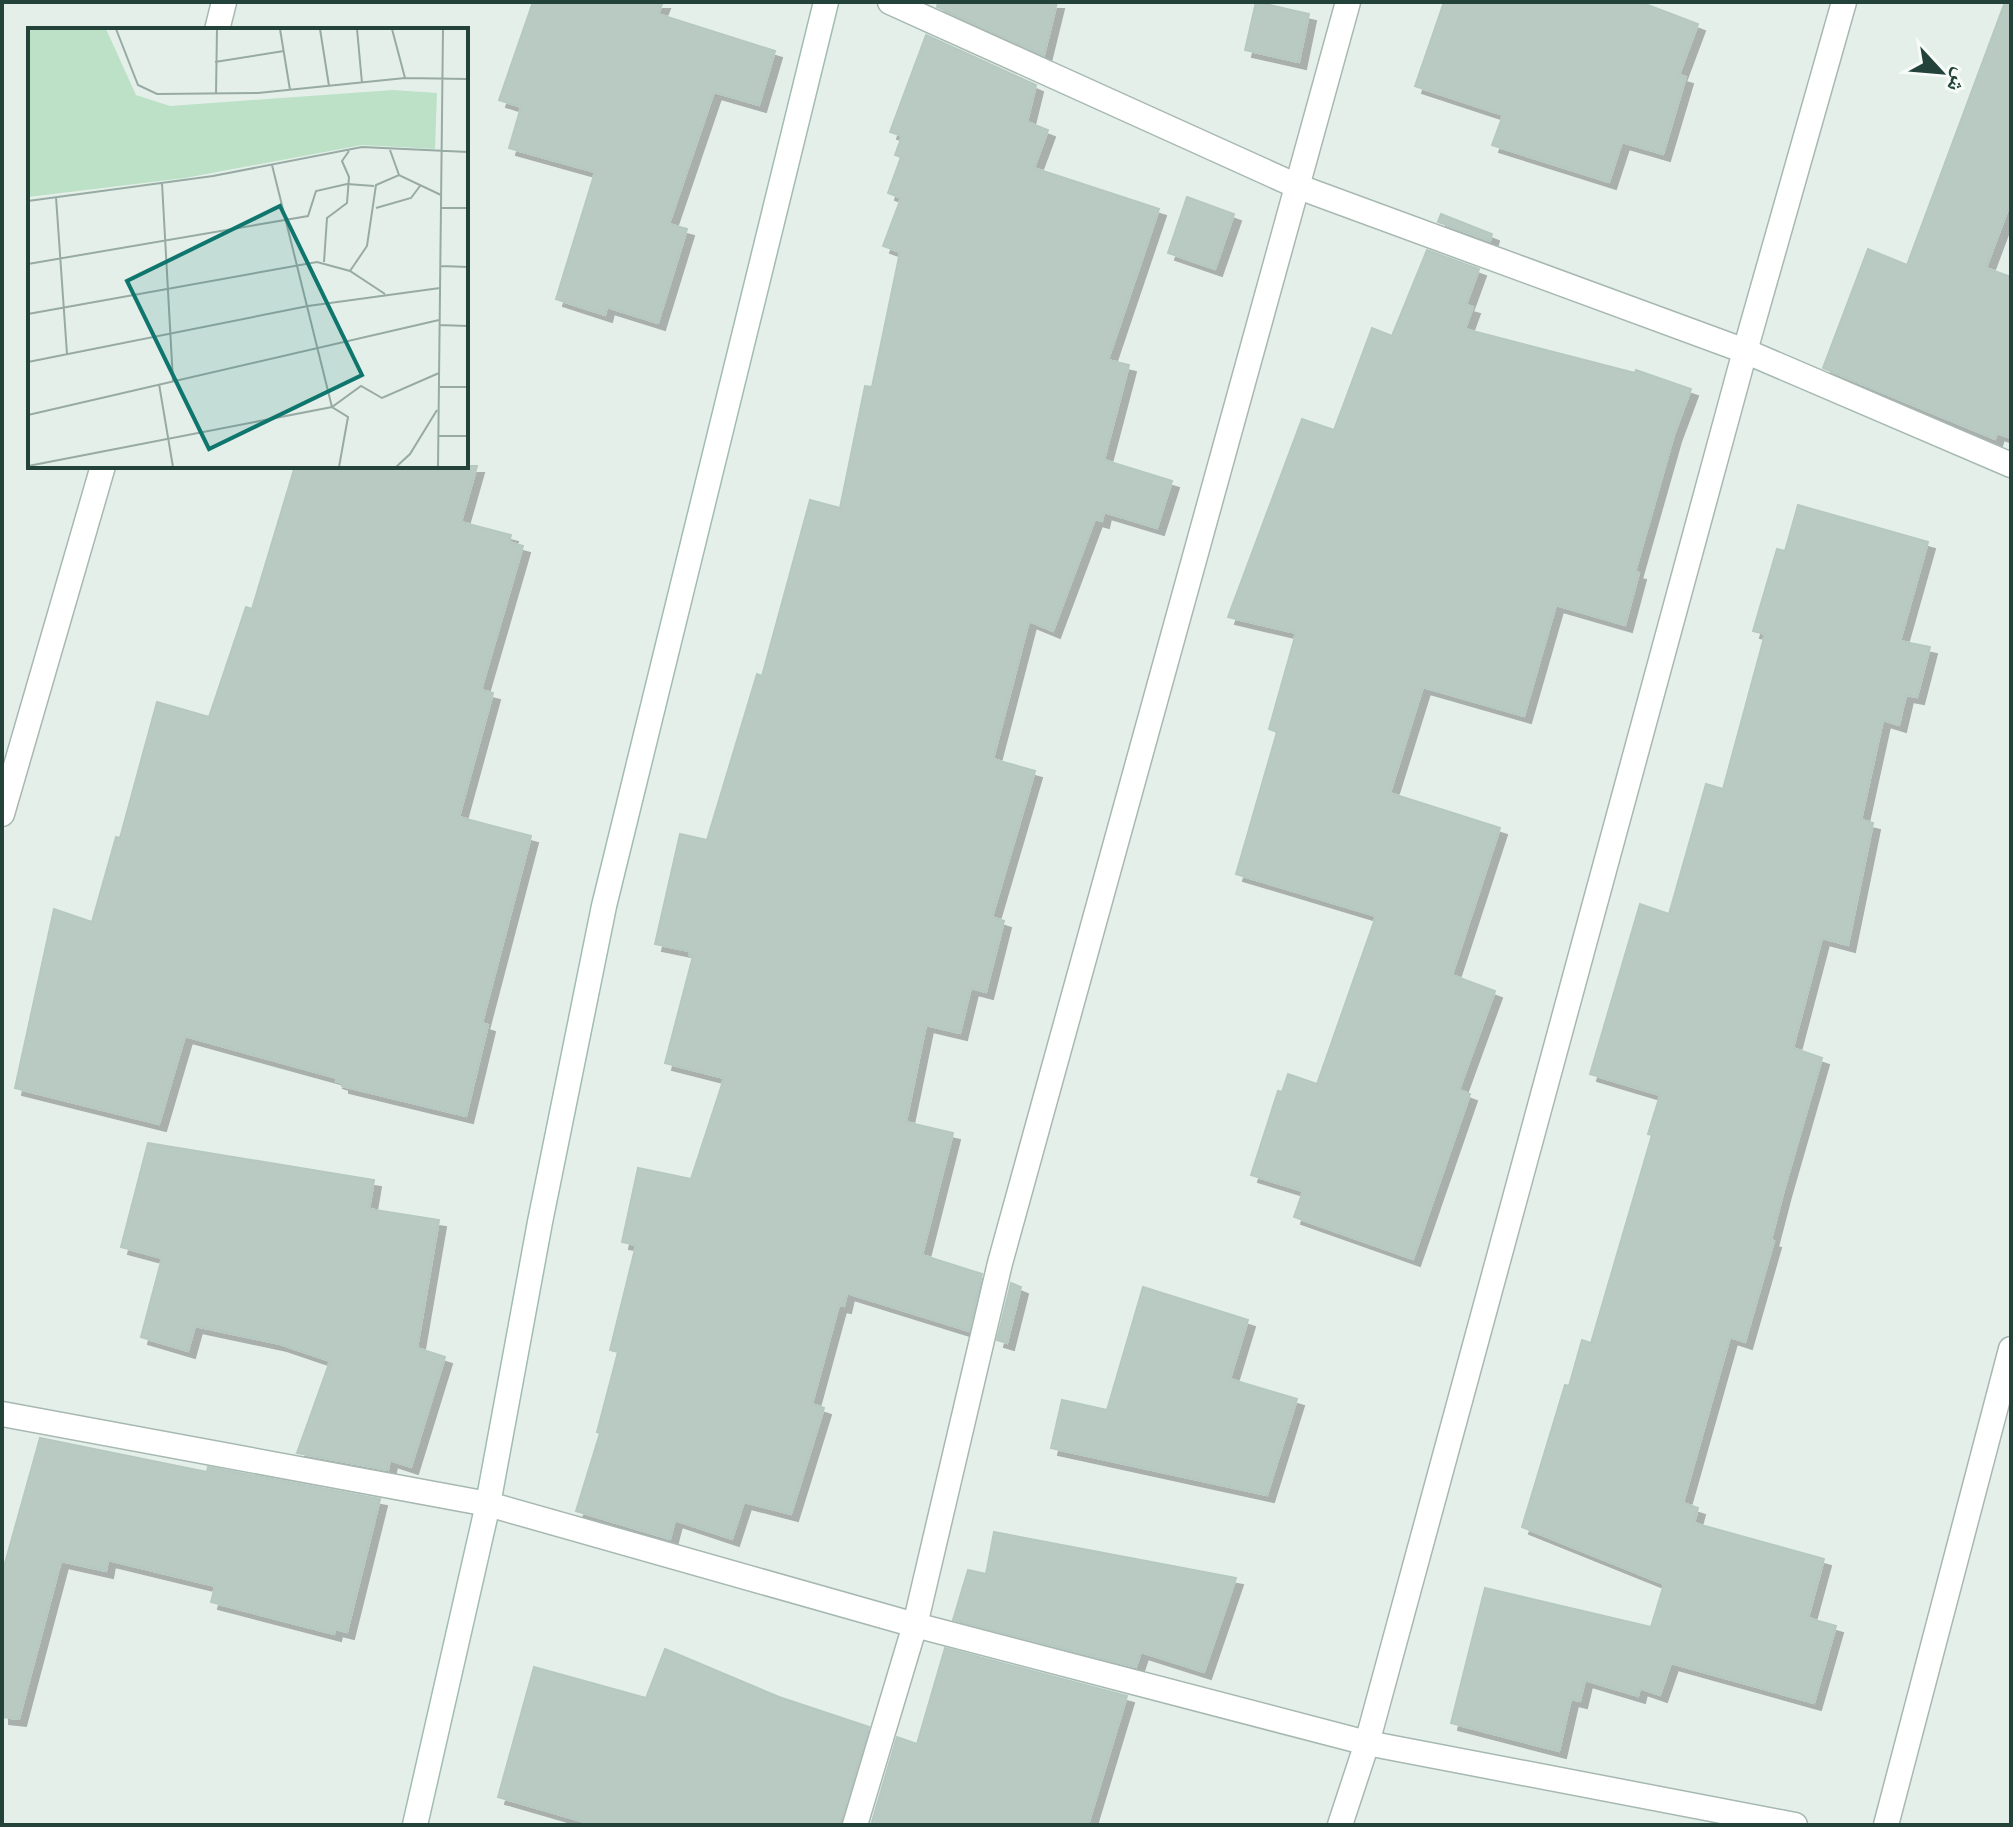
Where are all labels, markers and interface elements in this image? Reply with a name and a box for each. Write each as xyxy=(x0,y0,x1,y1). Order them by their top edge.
inset map xyxy=(28,28,468,468)
north arrow xyxy=(1901,32,1981,112)
text: ش xyxy=(1939,63,1974,96)

